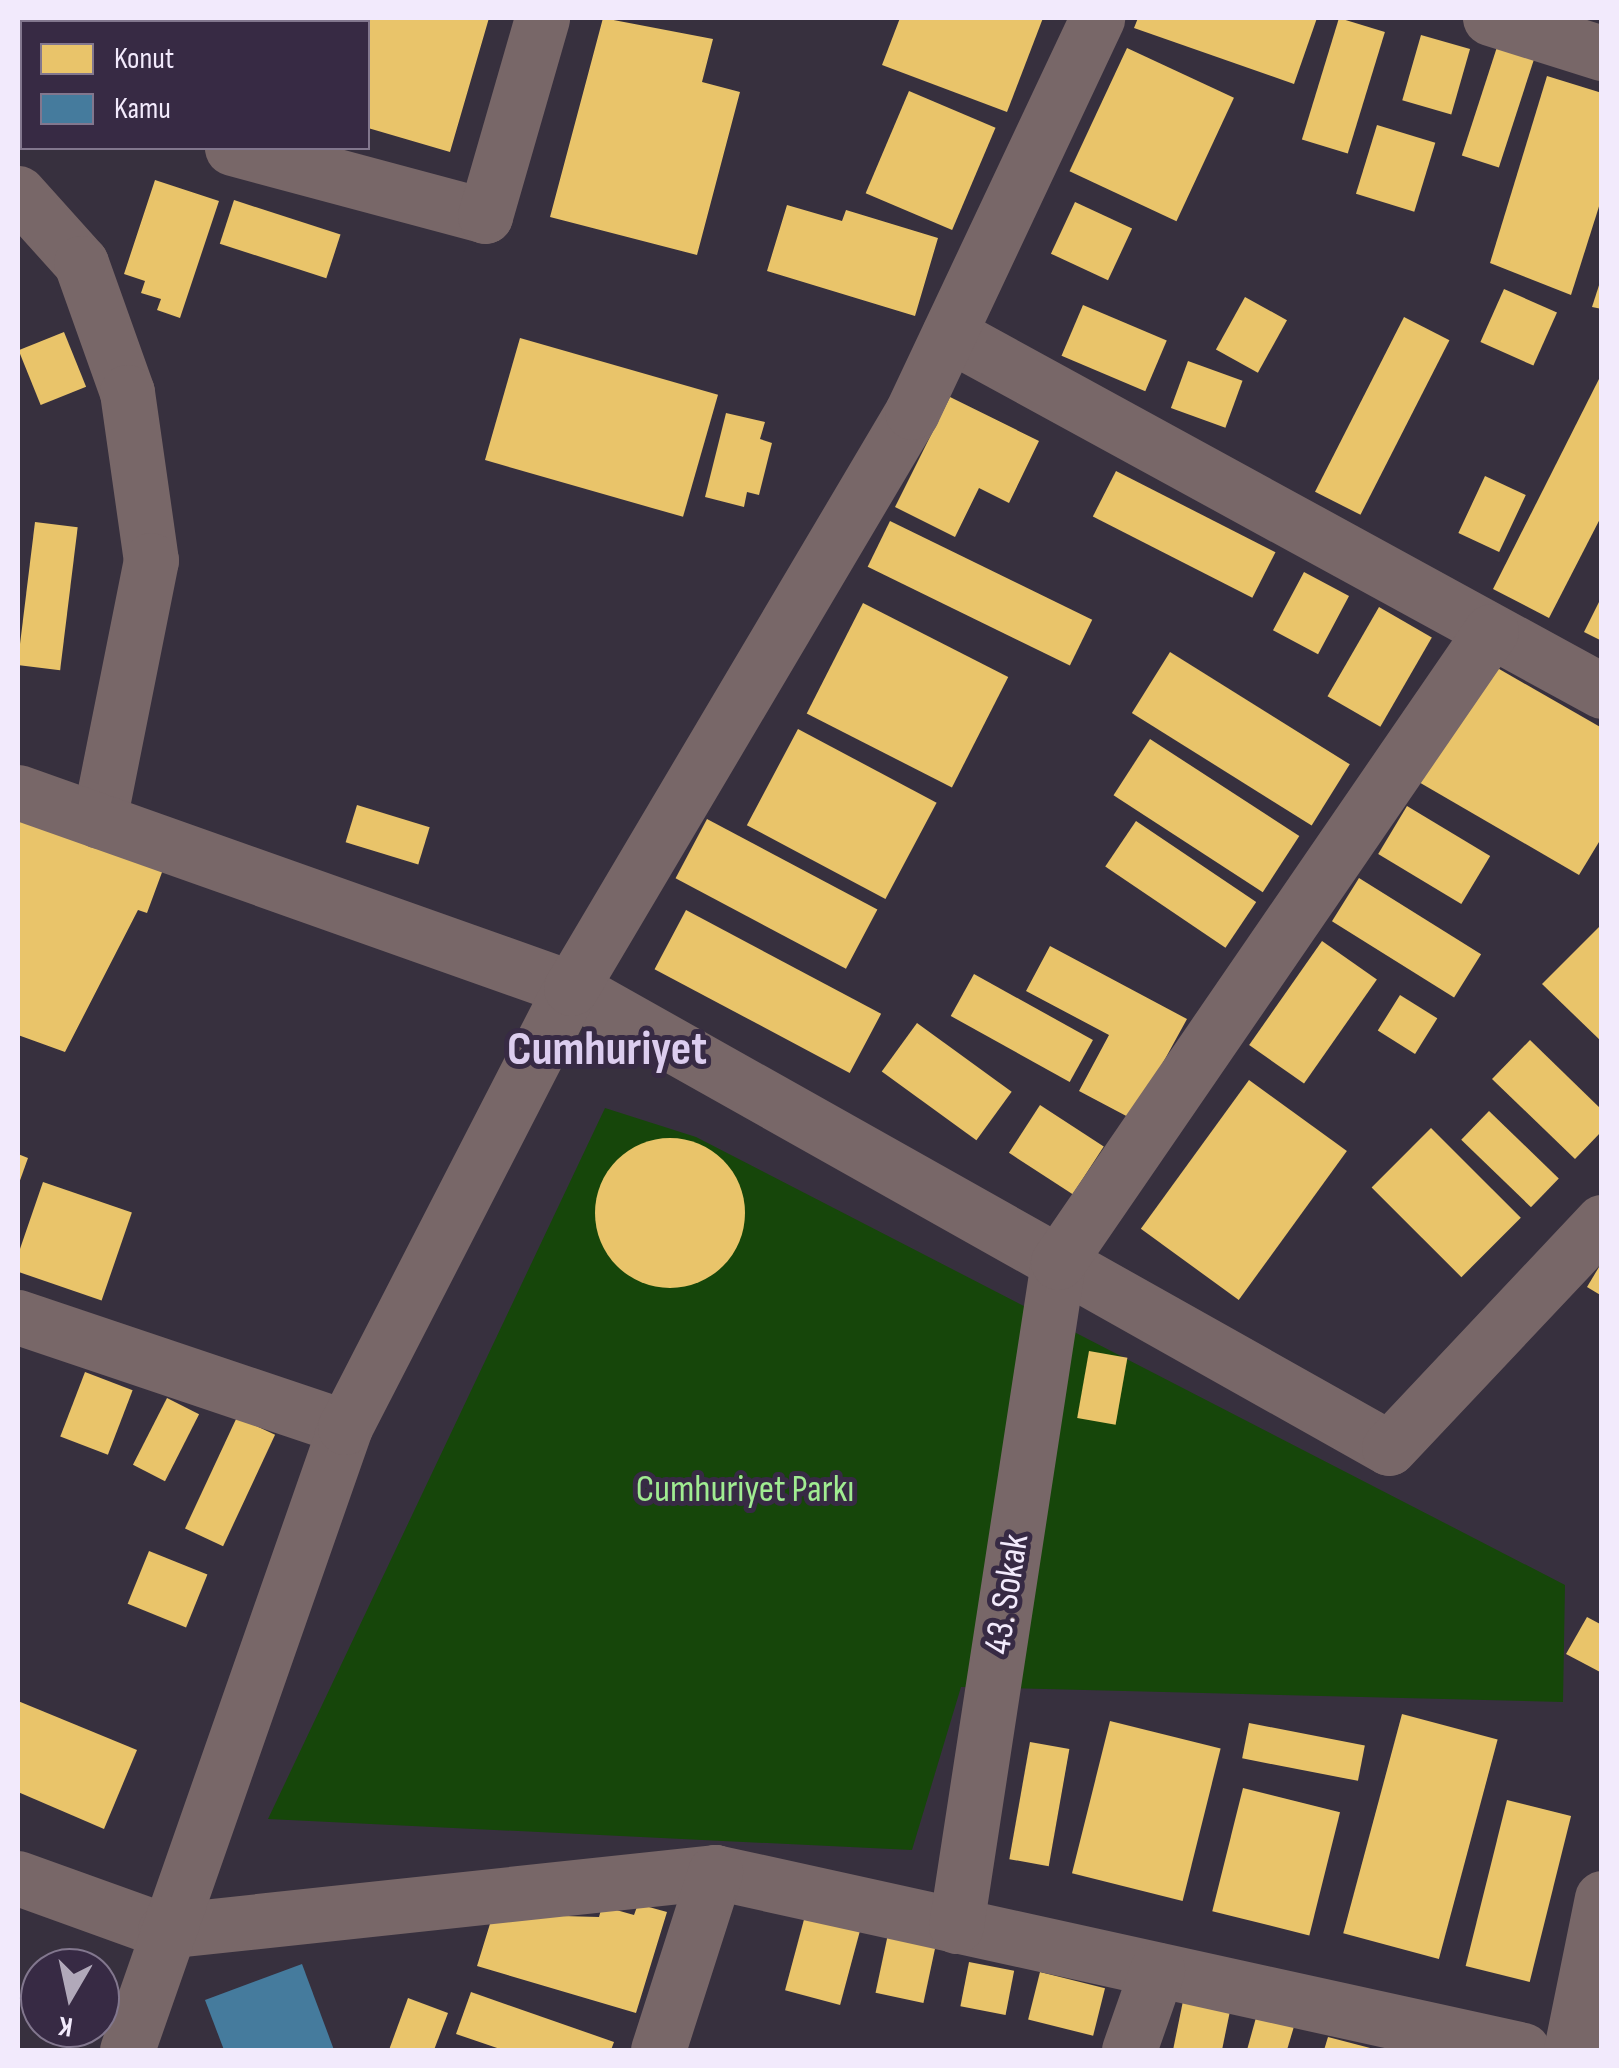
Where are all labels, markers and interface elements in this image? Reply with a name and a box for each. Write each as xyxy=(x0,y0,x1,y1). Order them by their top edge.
legend xyxy=(20,20,370,150)
text: Konut xyxy=(114,41,174,77)
text: Kamu xyxy=(114,91,171,127)
district label: Cumhuriyet xyxy=(507,1021,707,1079)
park label: Cumhuriyet Parkı xyxy=(636,1467,854,1513)
street label: 43. Sokak xyxy=(975,1531,1039,1657)
north arrow xyxy=(20,1948,120,2048)
text: K xyxy=(56,2009,75,2044)

